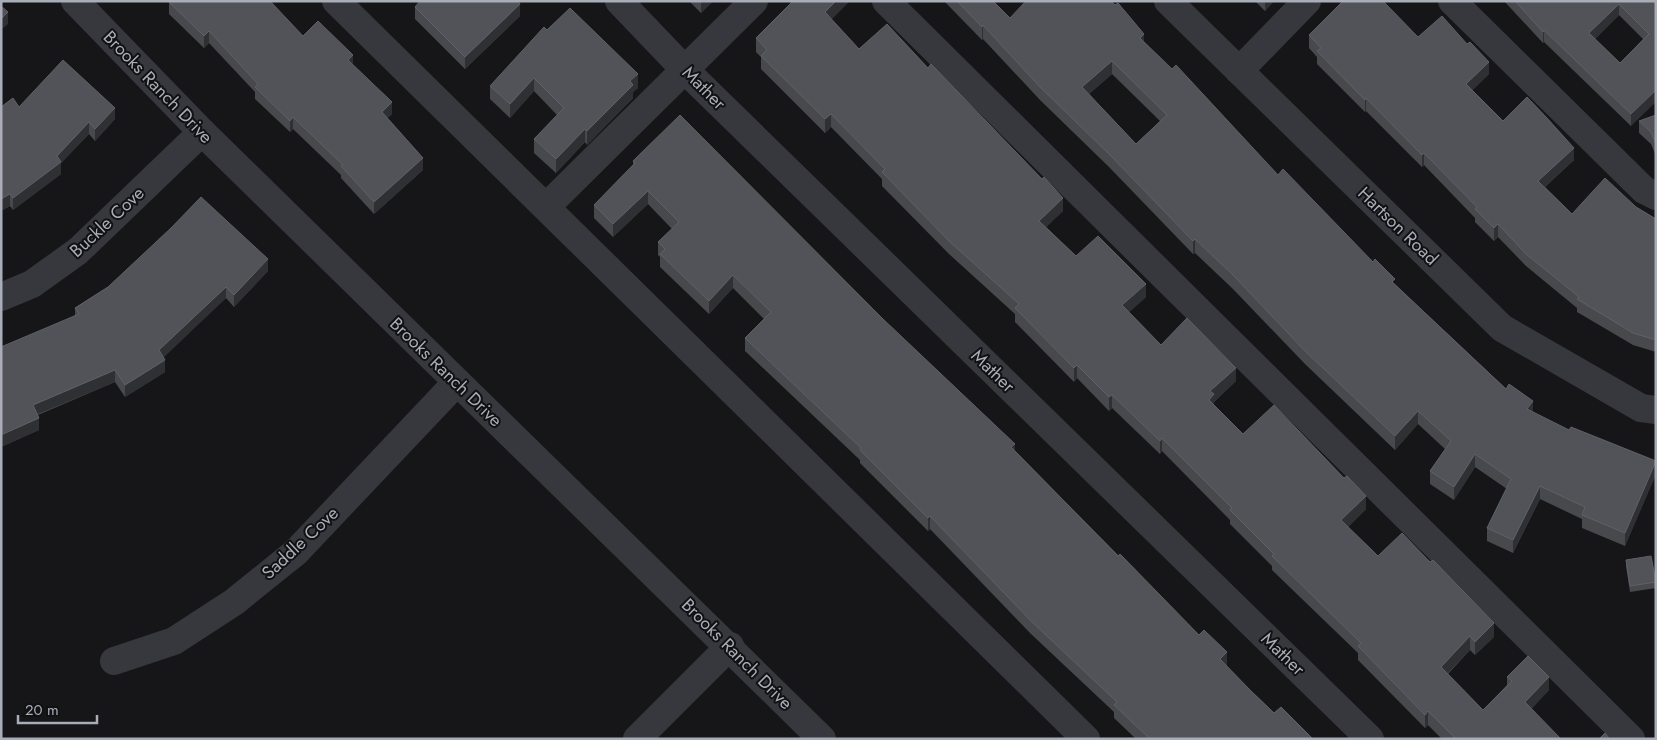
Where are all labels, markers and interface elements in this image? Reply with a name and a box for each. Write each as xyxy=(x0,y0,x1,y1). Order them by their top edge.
street label: Brooks Ranch Drive xyxy=(97,25,219,149)
street label: Mather xyxy=(676,60,732,116)
street label: Buckle Cove xyxy=(64,181,150,263)
street label: Hartson Road xyxy=(1352,181,1444,271)
street label: Brooks Ranch Drive xyxy=(384,311,508,433)
street label: Mather xyxy=(965,343,1021,399)
street label: Saddle Cove xyxy=(256,501,344,585)
street label: Brooks Ranch Drive xyxy=(676,593,798,715)
street label: Mather xyxy=(1255,626,1311,682)
scale bar xyxy=(18,692,96,724)
text: 20 m xyxy=(25,699,59,721)

